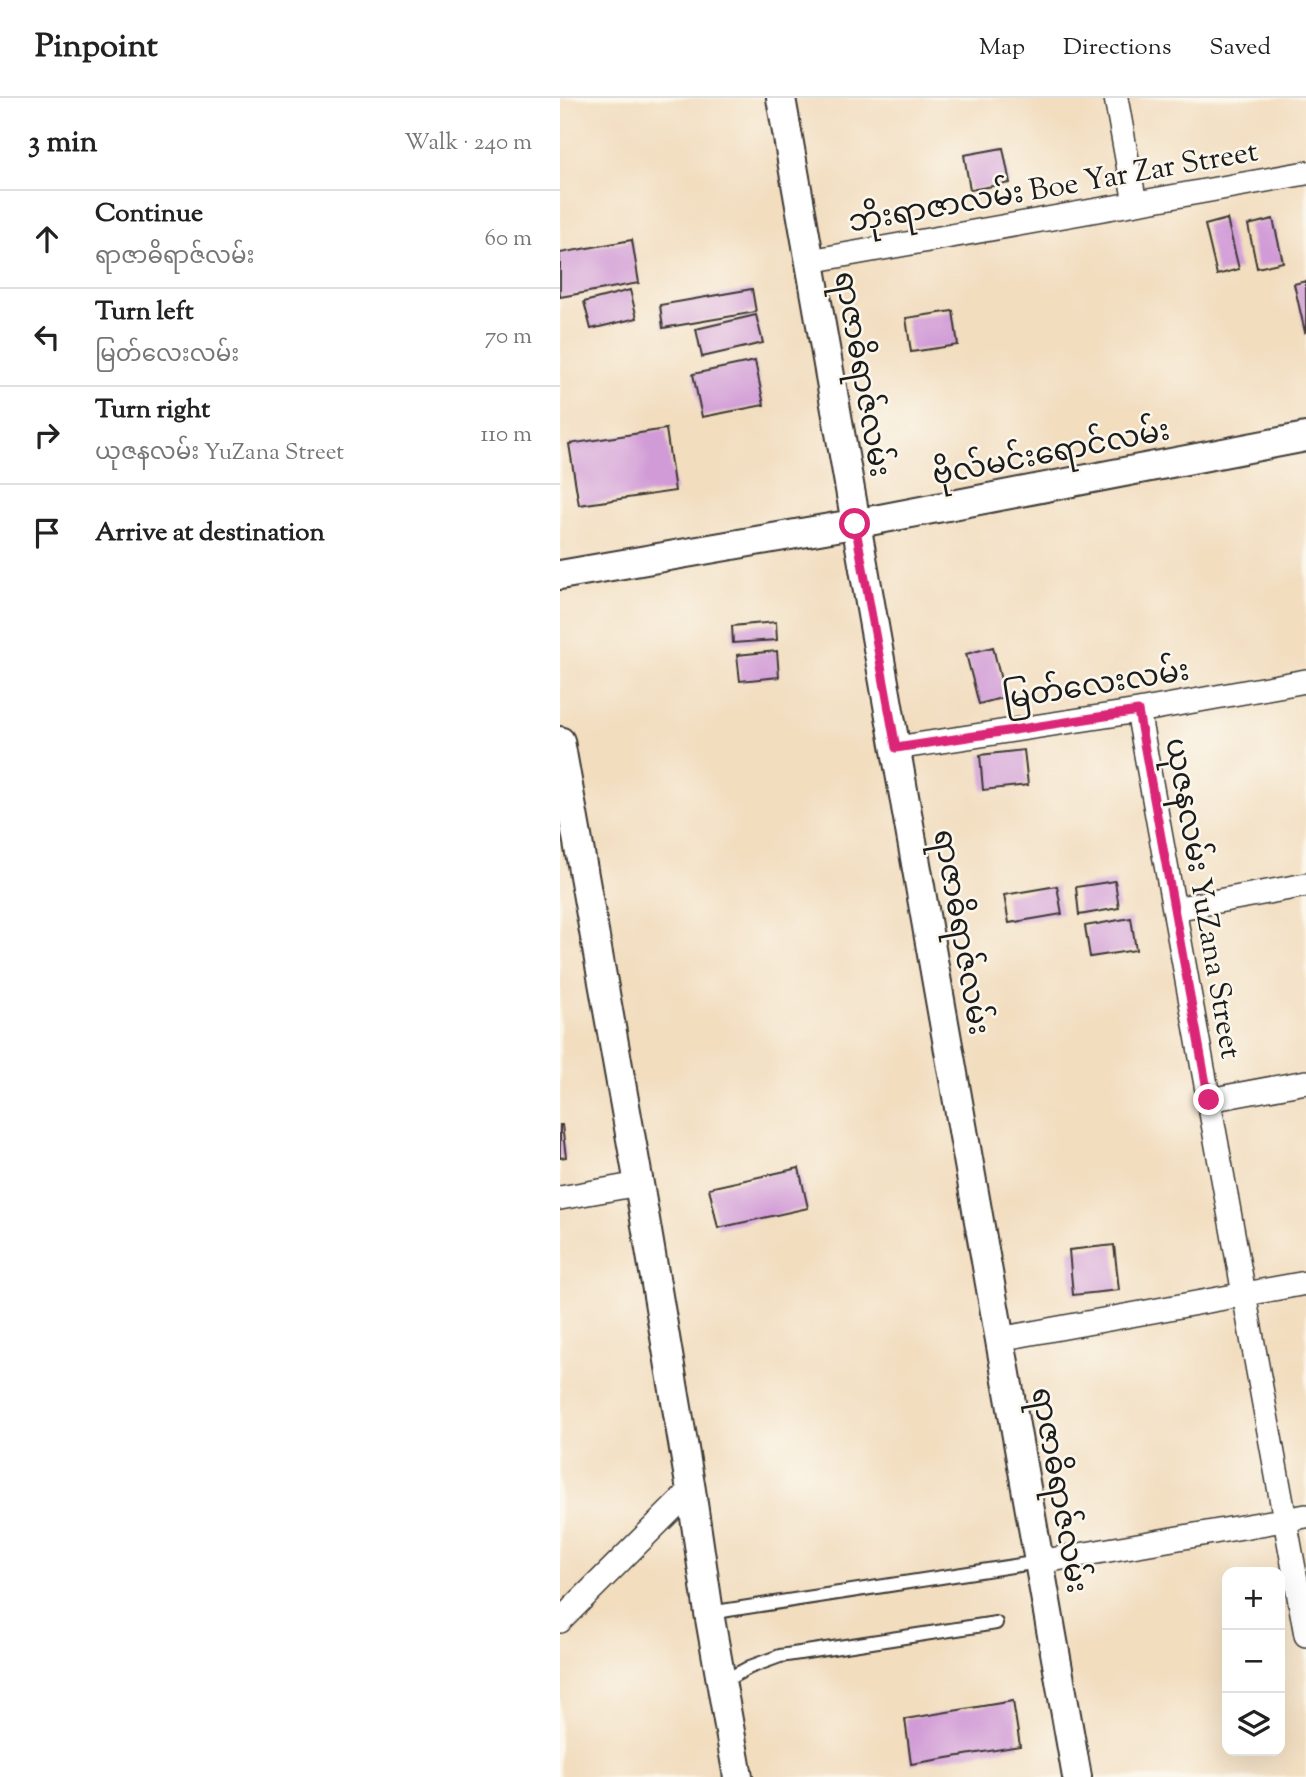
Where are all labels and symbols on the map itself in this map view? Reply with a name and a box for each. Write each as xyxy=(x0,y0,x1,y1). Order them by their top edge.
street label: ဘိုးရာဇာလမ်း Boe Yar Zar Street xyxy=(845,128,1262,247)
street label: ရာဇာဓိရာဇ်လမ်း xyxy=(820,268,903,481)
street label: ဗိုလ်မင်းရောင်လမ်း xyxy=(929,407,1174,500)
route start xyxy=(839,508,870,539)
street label: မြတ်လေးလမ်း xyxy=(1000,648,1193,723)
street label: ယုဇနလမ်း YuZana Street xyxy=(1151,734,1254,1062)
street label: ရာဇာဓိရာဇ်လမ်း xyxy=(919,826,1002,1039)
route end xyxy=(1193,1084,1224,1115)
street label: ရာဇာဓိရာဇ်လမ်း xyxy=(1017,1384,1100,1597)

